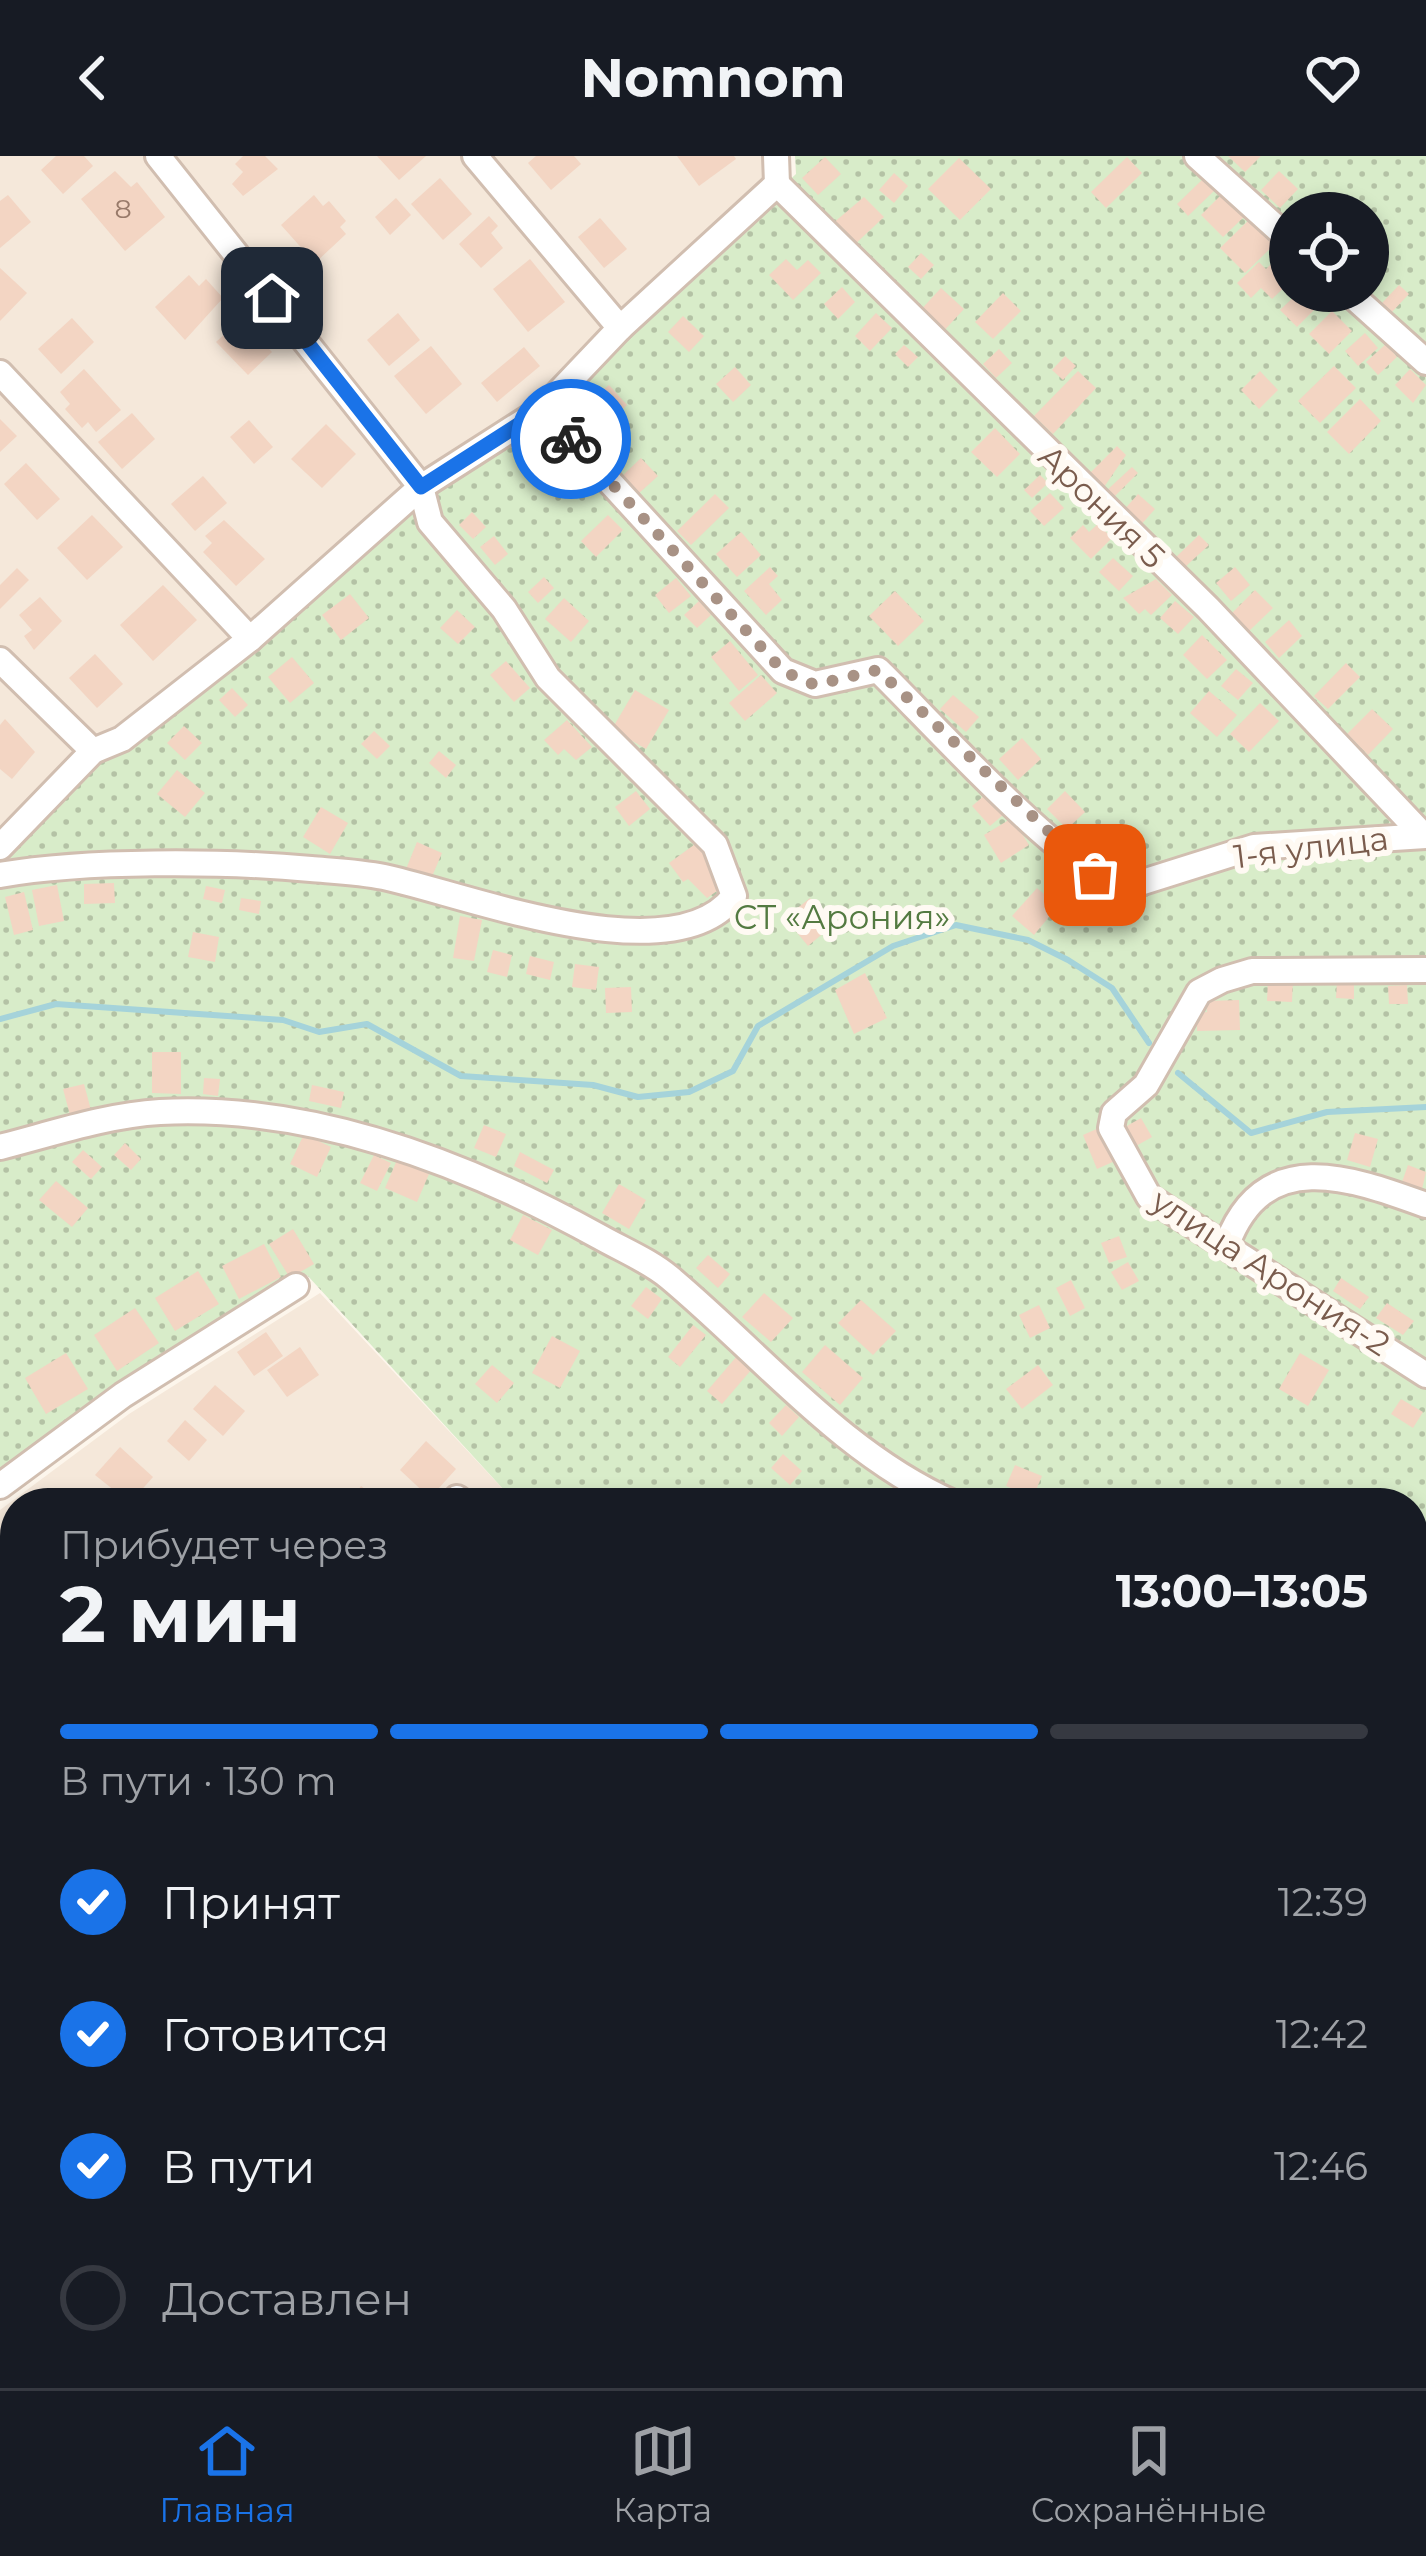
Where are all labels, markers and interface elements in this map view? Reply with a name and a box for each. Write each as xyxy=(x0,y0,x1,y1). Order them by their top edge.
icon: back xyxy=(60,45,126,111)
text: Nomnom xyxy=(580,45,846,111)
icon: heart xyxy=(1300,45,1366,111)
house number: 8 xyxy=(114,192,132,225)
map controls xyxy=(1269,192,1389,312)
button: locate xyxy=(1269,192,1389,312)
pin xyxy=(221,247,323,349)
icon: home xyxy=(239,265,305,331)
courier xyxy=(511,379,631,499)
icon: bike xyxy=(538,406,604,472)
street label: Арония 5 xyxy=(1030,436,1174,576)
street label: 1-я улица xyxy=(1231,818,1391,876)
pin xyxy=(1044,824,1146,926)
icon: bag xyxy=(1062,842,1128,908)
park label: СТ «Арония» xyxy=(734,897,950,937)
street label: улица Арония-2 xyxy=(1144,1180,1398,1364)
text: Прибудет через xyxy=(60,1521,388,1569)
text: 13:00–13:05 xyxy=(1116,1563,1368,1618)
text: 2 мин xyxy=(60,1566,301,1662)
text: В пути · 130 m xyxy=(60,1757,337,1805)
icon: check xyxy=(60,1869,126,1935)
text: Принят xyxy=(162,1875,340,1930)
text: 12:39 xyxy=(1278,1878,1368,1926)
icon: check xyxy=(60,2001,126,2067)
text: Готовится xyxy=(162,2007,389,2062)
text: 12:42 xyxy=(1276,2010,1368,2058)
icon: check xyxy=(60,2133,126,2199)
text: В пути xyxy=(162,2139,315,2194)
text: 12:46 xyxy=(1274,2142,1368,2190)
text: Доставлен xyxy=(162,2271,412,2326)
tab: Главная xyxy=(159,2418,295,2530)
tab: Карта xyxy=(613,2418,712,2530)
tab: Сохранённые xyxy=(1031,2418,1267,2530)

